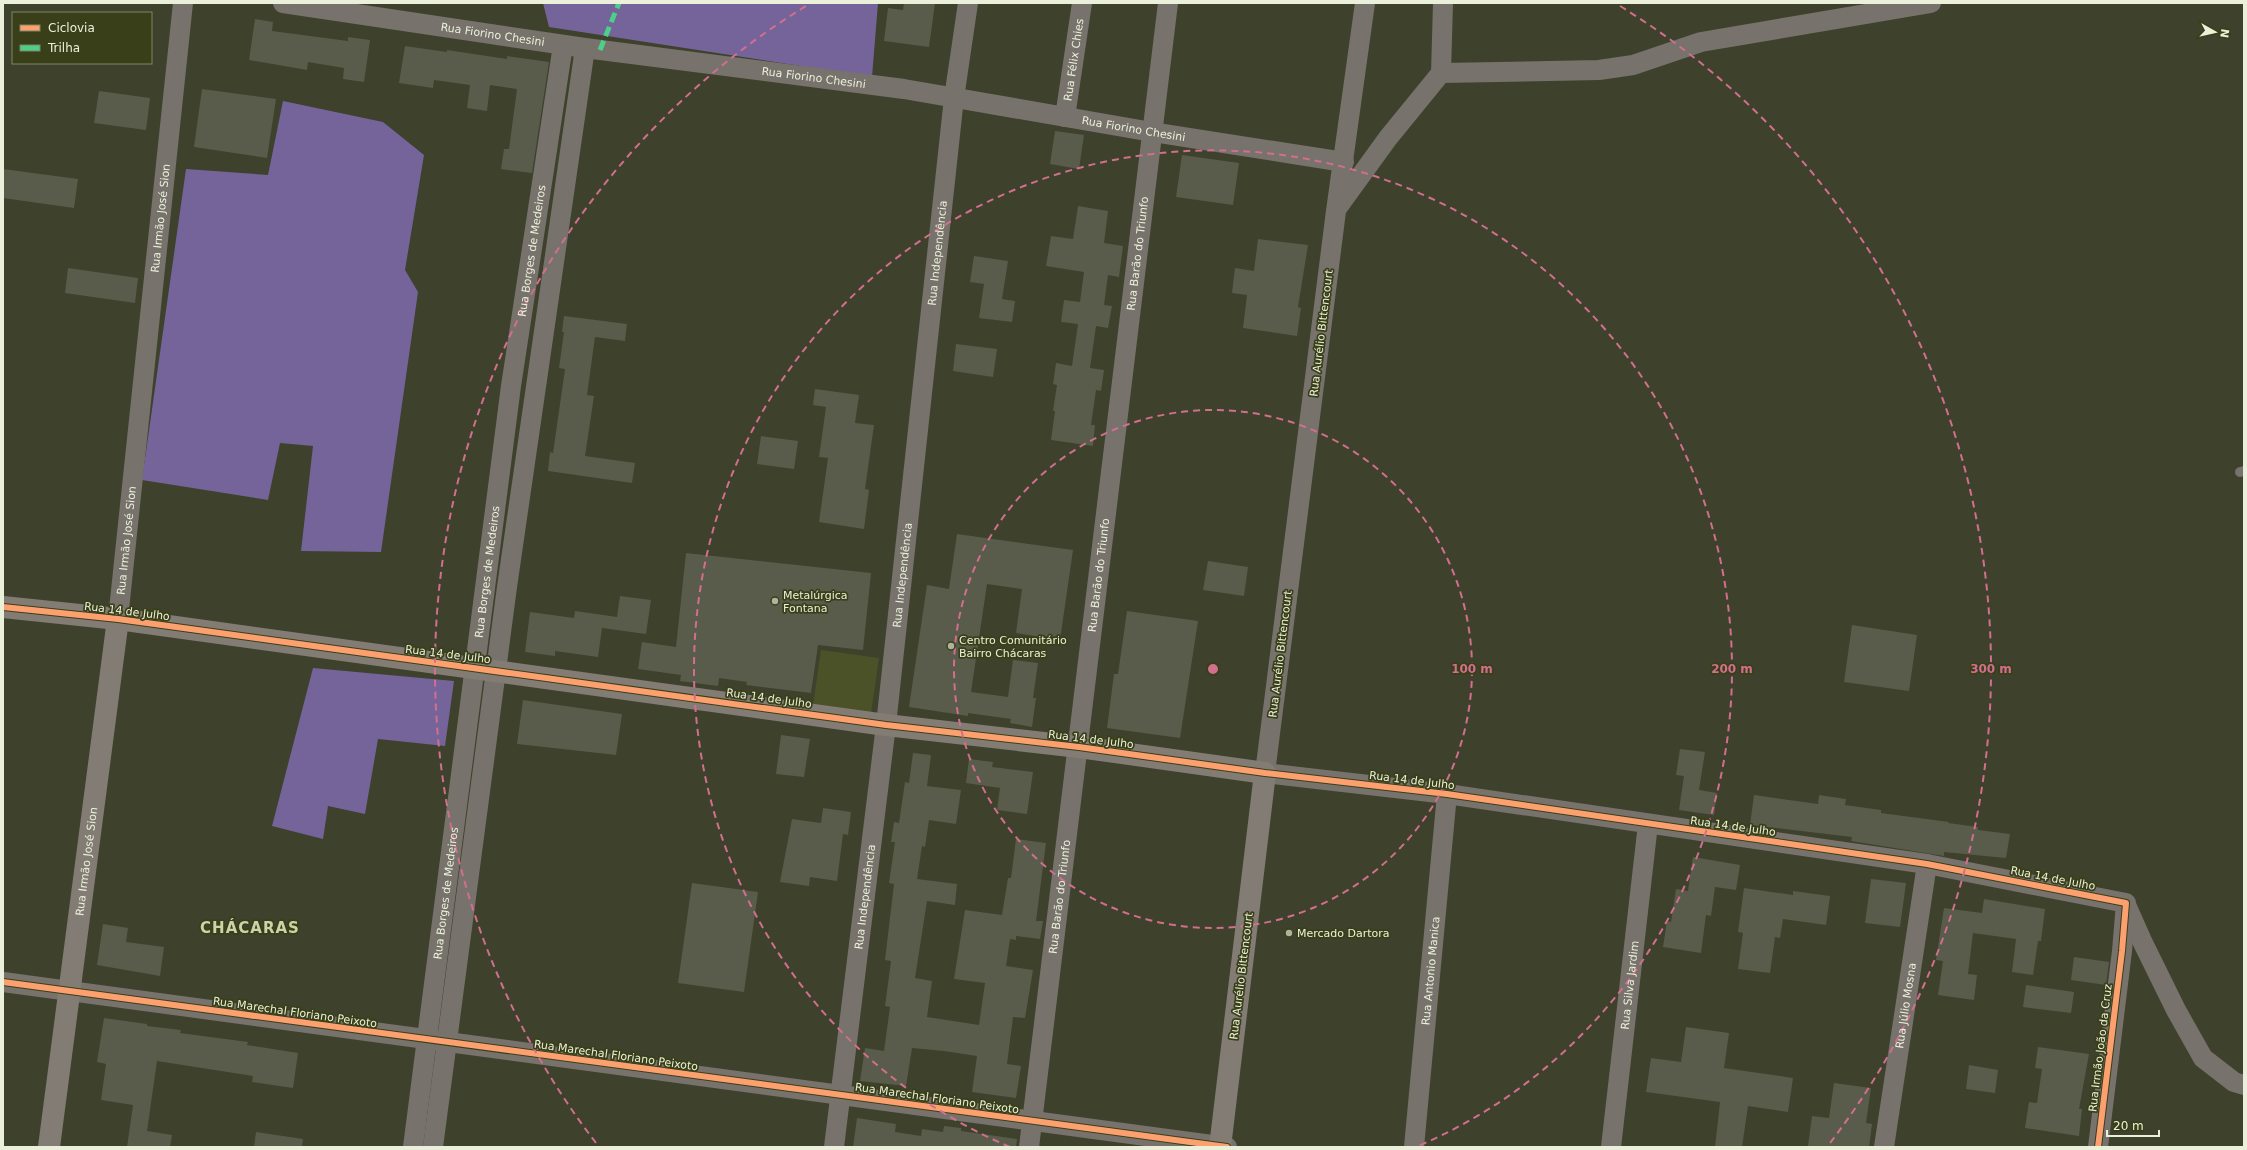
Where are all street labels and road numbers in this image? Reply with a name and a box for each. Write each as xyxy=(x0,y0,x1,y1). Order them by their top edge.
street label: Rua Félix Chies xyxy=(1061,17,1087,102)
street label: Rua Fiorino Chesini xyxy=(440,21,545,49)
street label: Rua Fiorino Chesini xyxy=(761,65,867,91)
street label: Rua Fiorino Chesini xyxy=(1081,114,1186,144)
street label: Rua Irmão José Sion xyxy=(149,163,173,273)
street label: Rua Borges de Medeiros xyxy=(516,184,549,318)
street label: Rua Barão do Triunfo xyxy=(1125,196,1151,311)
street label: Rua Independência xyxy=(926,200,950,306)
street label: Rua Aurélio Bittencourt xyxy=(1307,268,1336,397)
street label: Rua Irmão José Sion xyxy=(115,485,139,596)
street label: Rua Borges de Medeiros xyxy=(473,505,503,639)
street label: Rua Barão do Triunfo xyxy=(1086,517,1112,633)
street label: Rua Independência xyxy=(891,522,915,628)
street label: Rua Aurélio Bittencourt xyxy=(1266,589,1295,718)
street label: Rua 14 de Julho xyxy=(83,600,171,623)
street label: Rua 14 de Julho xyxy=(404,643,492,666)
street label: Rua 14 de Julho xyxy=(725,686,813,711)
street label: Rua 14 de Julho xyxy=(1047,728,1135,751)
street label: Rua 14 de Julho xyxy=(1368,769,1456,792)
street label: Rua Irmão José Sion xyxy=(73,806,100,917)
street label: Rua 14 de Julho xyxy=(1689,814,1777,839)
street label: Rua Borges de Medeiros xyxy=(431,826,461,960)
street label: Rua Barão do Triunfo xyxy=(1047,839,1073,955)
street label: Rua Independência xyxy=(852,844,878,950)
street label: Rua 14 de Julho xyxy=(2009,864,2097,893)
street label: Rua Aurélio Bittencourt xyxy=(1227,911,1256,1040)
street label: Rua Antonio Manica xyxy=(1419,916,1443,1026)
street label: Rua Silva Jardim xyxy=(1619,940,1642,1030)
street label: Rua Júlio Mosna xyxy=(1893,962,1919,1050)
street label: Rua Irmão João da Cruz xyxy=(2086,983,2115,1113)
street label: Rua Marechal Floriano Peixoto xyxy=(212,995,378,1030)
street label: Rua Marechal Floriano Peixoto xyxy=(533,1038,699,1073)
street label: Rua Marechal Floriano Peixoto xyxy=(854,1081,1020,1116)

